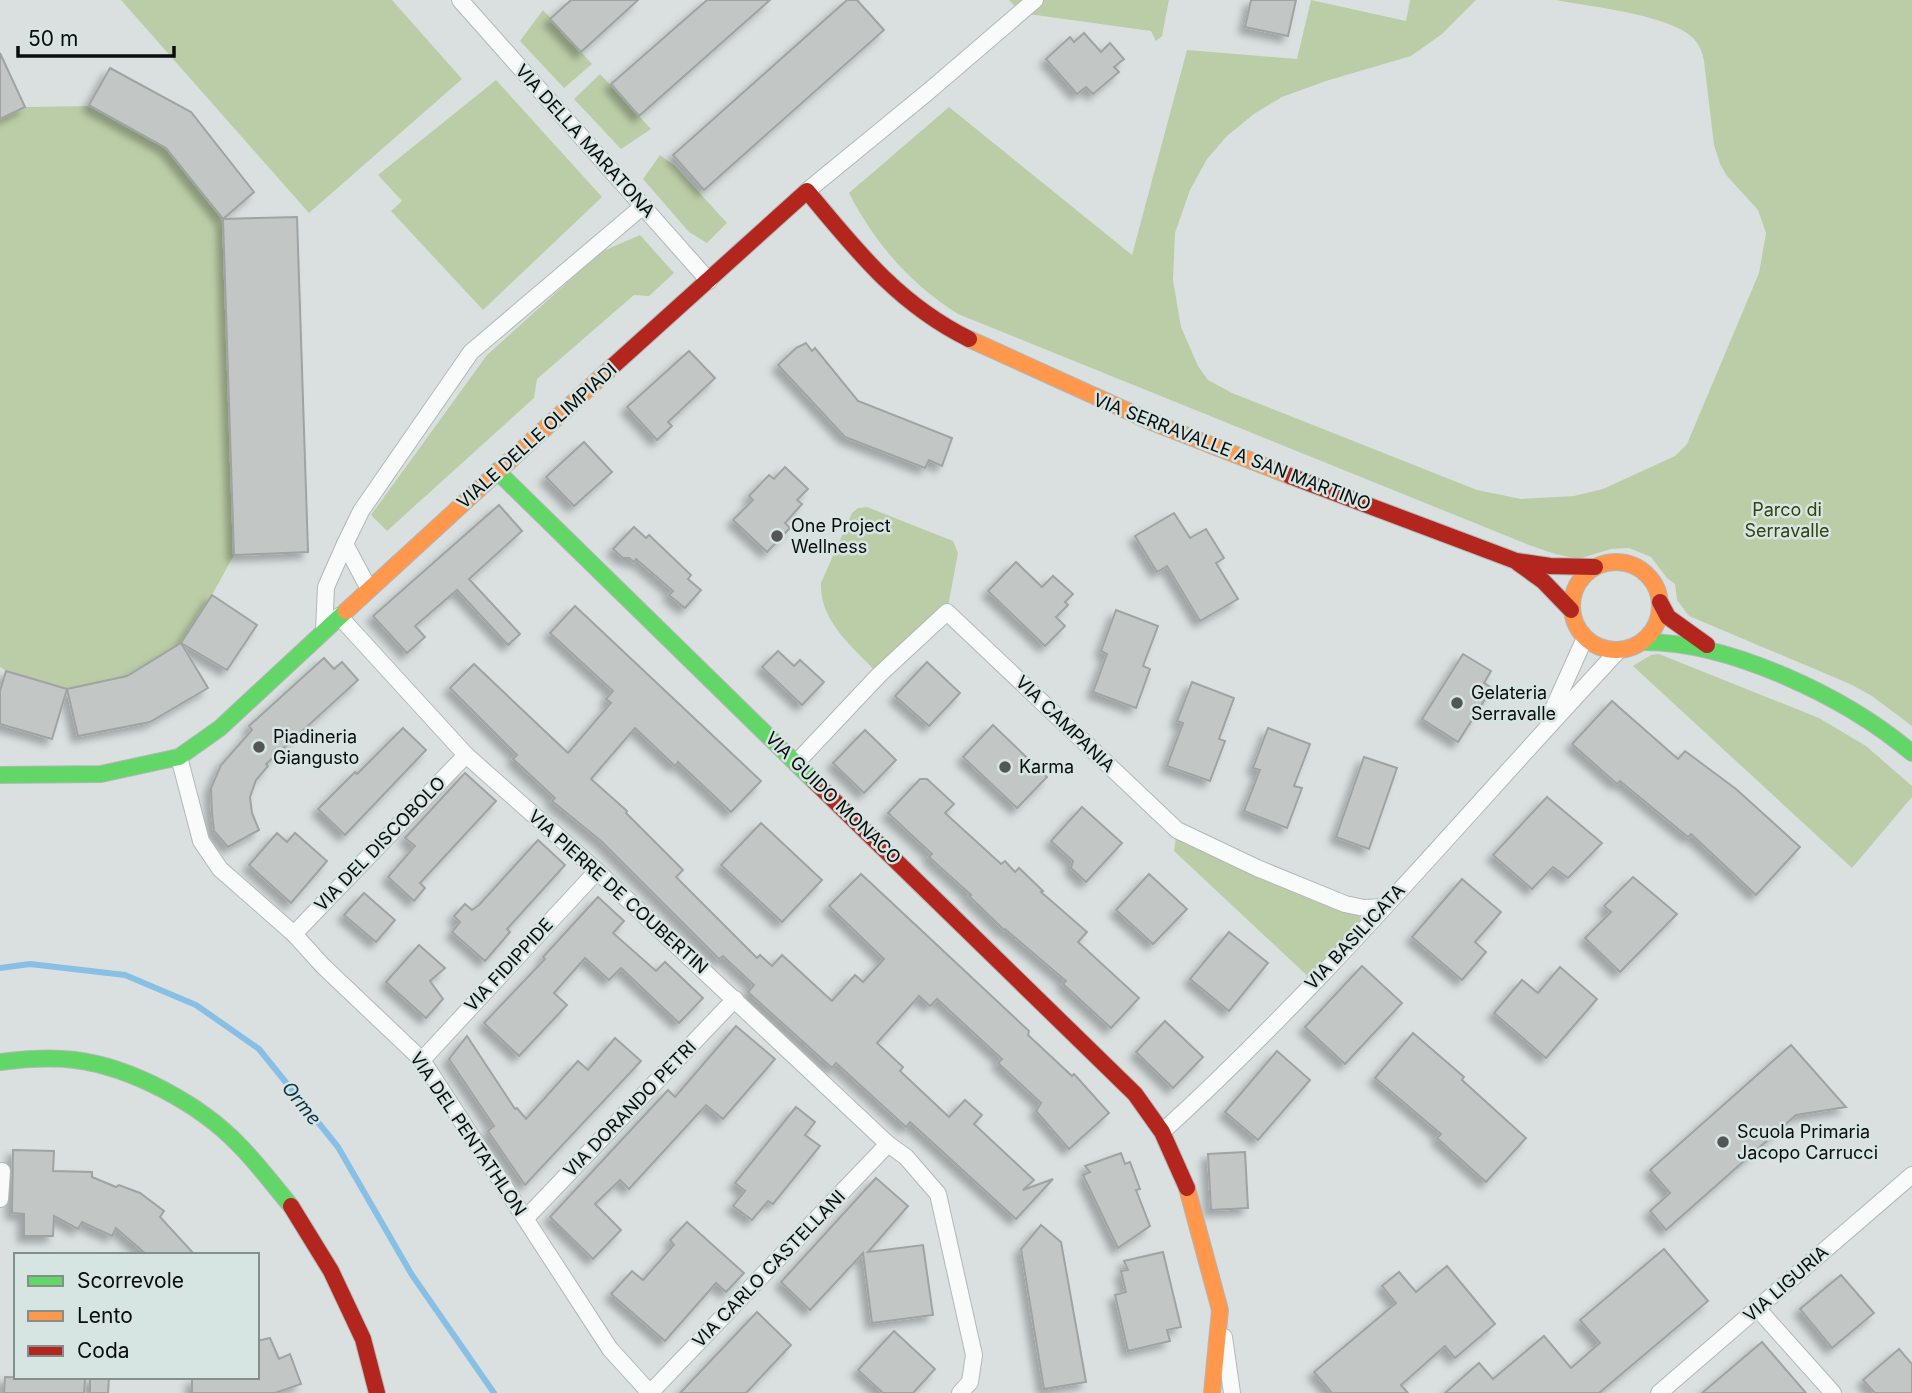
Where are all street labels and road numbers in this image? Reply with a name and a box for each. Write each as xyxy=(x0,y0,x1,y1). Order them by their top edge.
street label: VIA DELLA MARATONA xyxy=(511,60,660,221)
street label: VIALE DELLE OLIMPIADI xyxy=(453,358,621,513)
street label: VIA SERRAVALLE A SAN MARTINO xyxy=(1091,389,1374,514)
street label: VIA CAMPANIA xyxy=(1011,671,1119,776)
street label: VIA GUIDO MONACO xyxy=(761,727,906,868)
street label: VIA DEL DISCOBOLO xyxy=(310,772,449,915)
street label: VIA PIERRE DE COUBERTIN xyxy=(524,805,712,978)
street label: VIA BASILICATA xyxy=(1300,880,1409,994)
street label: VIA FIDIPPIDE xyxy=(460,914,557,1016)
street label: VIA DORANDO PETRI xyxy=(559,1036,700,1181)
street label: VIA DEL PENTATHLON xyxy=(406,1048,531,1219)
street label: VIA CARLO CASTELLANI xyxy=(688,1186,849,1352)
street label: VIA LIGURIA xyxy=(1739,1241,1832,1326)

